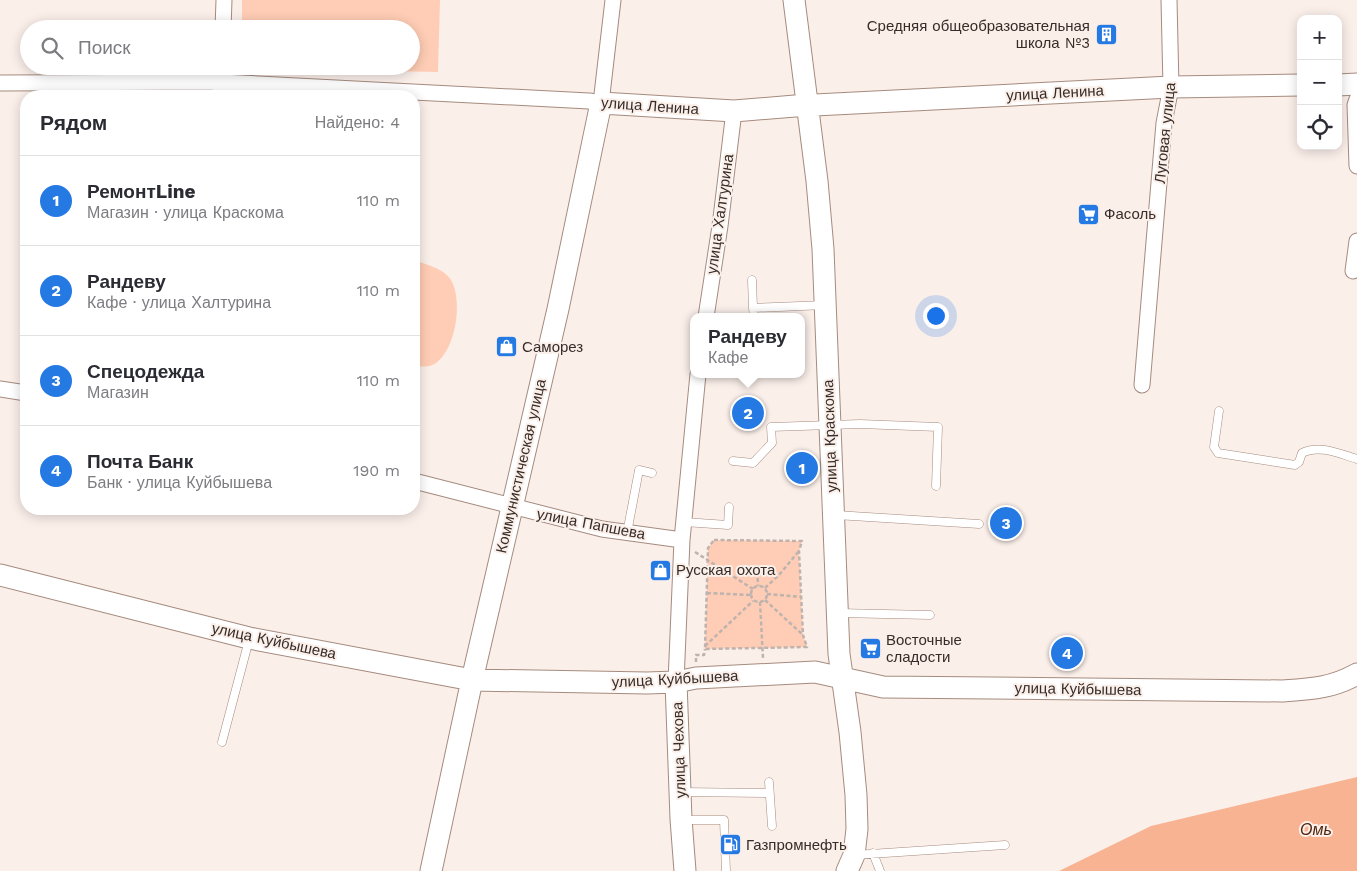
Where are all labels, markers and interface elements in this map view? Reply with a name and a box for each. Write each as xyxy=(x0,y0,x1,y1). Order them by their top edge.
map controls xyxy=(1297,15,1342,150)
button: + xyxy=(1297,15,1342,60)
place label: Средняя общеобразовательная школа №3 xyxy=(867,17,1090,52)
search box xyxy=(20,20,420,75)
building icon: Средняя общеобразовательная школа №3 xyxy=(1094,23,1118,47)
icon: search xyxy=(38,34,66,62)
text: Поиск xyxy=(78,36,131,59)
button: − xyxy=(1297,60,1342,105)
street label: улица Ленина xyxy=(1006,81,1105,105)
street label: Луговая улица xyxy=(1151,81,1179,184)
street label: улица Ленина xyxy=(601,94,700,118)
button: locate xyxy=(1297,105,1342,150)
text: Рядом xyxy=(40,110,107,135)
text: Найдено: 4 xyxy=(315,113,400,132)
street label: улица Халтурина xyxy=(703,152,737,275)
text: РемонтLine xyxy=(87,180,195,203)
text: 1 xyxy=(53,191,59,210)
text: 110 m xyxy=(357,191,400,210)
supermarket icon: Фасоль xyxy=(1076,202,1100,226)
text: Магазин · улица Краскома xyxy=(87,203,284,222)
place label: Фасоль xyxy=(1104,205,1156,223)
text: Рандеву xyxy=(87,270,166,293)
text: 2 xyxy=(51,281,61,300)
text: 110 m xyxy=(357,281,400,300)
text: Кафе · улица Халтурина xyxy=(87,293,271,312)
your location xyxy=(923,303,949,329)
popup xyxy=(690,313,805,378)
text: Рандеву xyxy=(708,325,787,348)
shop icon: Саморез xyxy=(494,335,518,359)
place label: Саморез xyxy=(522,338,583,356)
text: Кафе xyxy=(708,348,748,367)
text: Спецодежда xyxy=(87,360,204,383)
text: 3 xyxy=(51,371,61,390)
text: 110 m xyxy=(357,371,400,390)
street label: Коммунистическая улица xyxy=(492,377,550,555)
street label: улица Краскома xyxy=(819,379,841,493)
text: Магазин xyxy=(87,383,149,402)
pin: 2 xyxy=(732,394,764,432)
pin: 1 xyxy=(786,449,818,487)
text: Почта Банк xyxy=(87,450,193,473)
text: 4 xyxy=(51,461,61,480)
text: 190 m xyxy=(353,461,400,480)
text: Банк · улица Куйбышева xyxy=(87,473,272,492)
pin: 3 xyxy=(990,504,1022,542)
street label: улица Папшева xyxy=(535,505,647,543)
shop icon: Русская охота xyxy=(648,558,672,582)
place label: Русская охота xyxy=(676,561,776,579)
street label: улица Куйбышева xyxy=(210,619,339,663)
place label: Восточные сладости xyxy=(886,631,962,666)
pin: 4 xyxy=(1051,634,1083,672)
supermarket icon: Восточные сладости xyxy=(858,637,882,661)
street label: улица Куйбышева xyxy=(611,667,739,691)
street label: улица Куйбышева xyxy=(1014,679,1142,699)
street label: улица Чехова xyxy=(668,701,690,798)
water label: Омь xyxy=(1300,820,1332,839)
fuel station icon: Газпромнефть xyxy=(718,833,742,857)
place label: Газпромнефть xyxy=(746,836,847,854)

